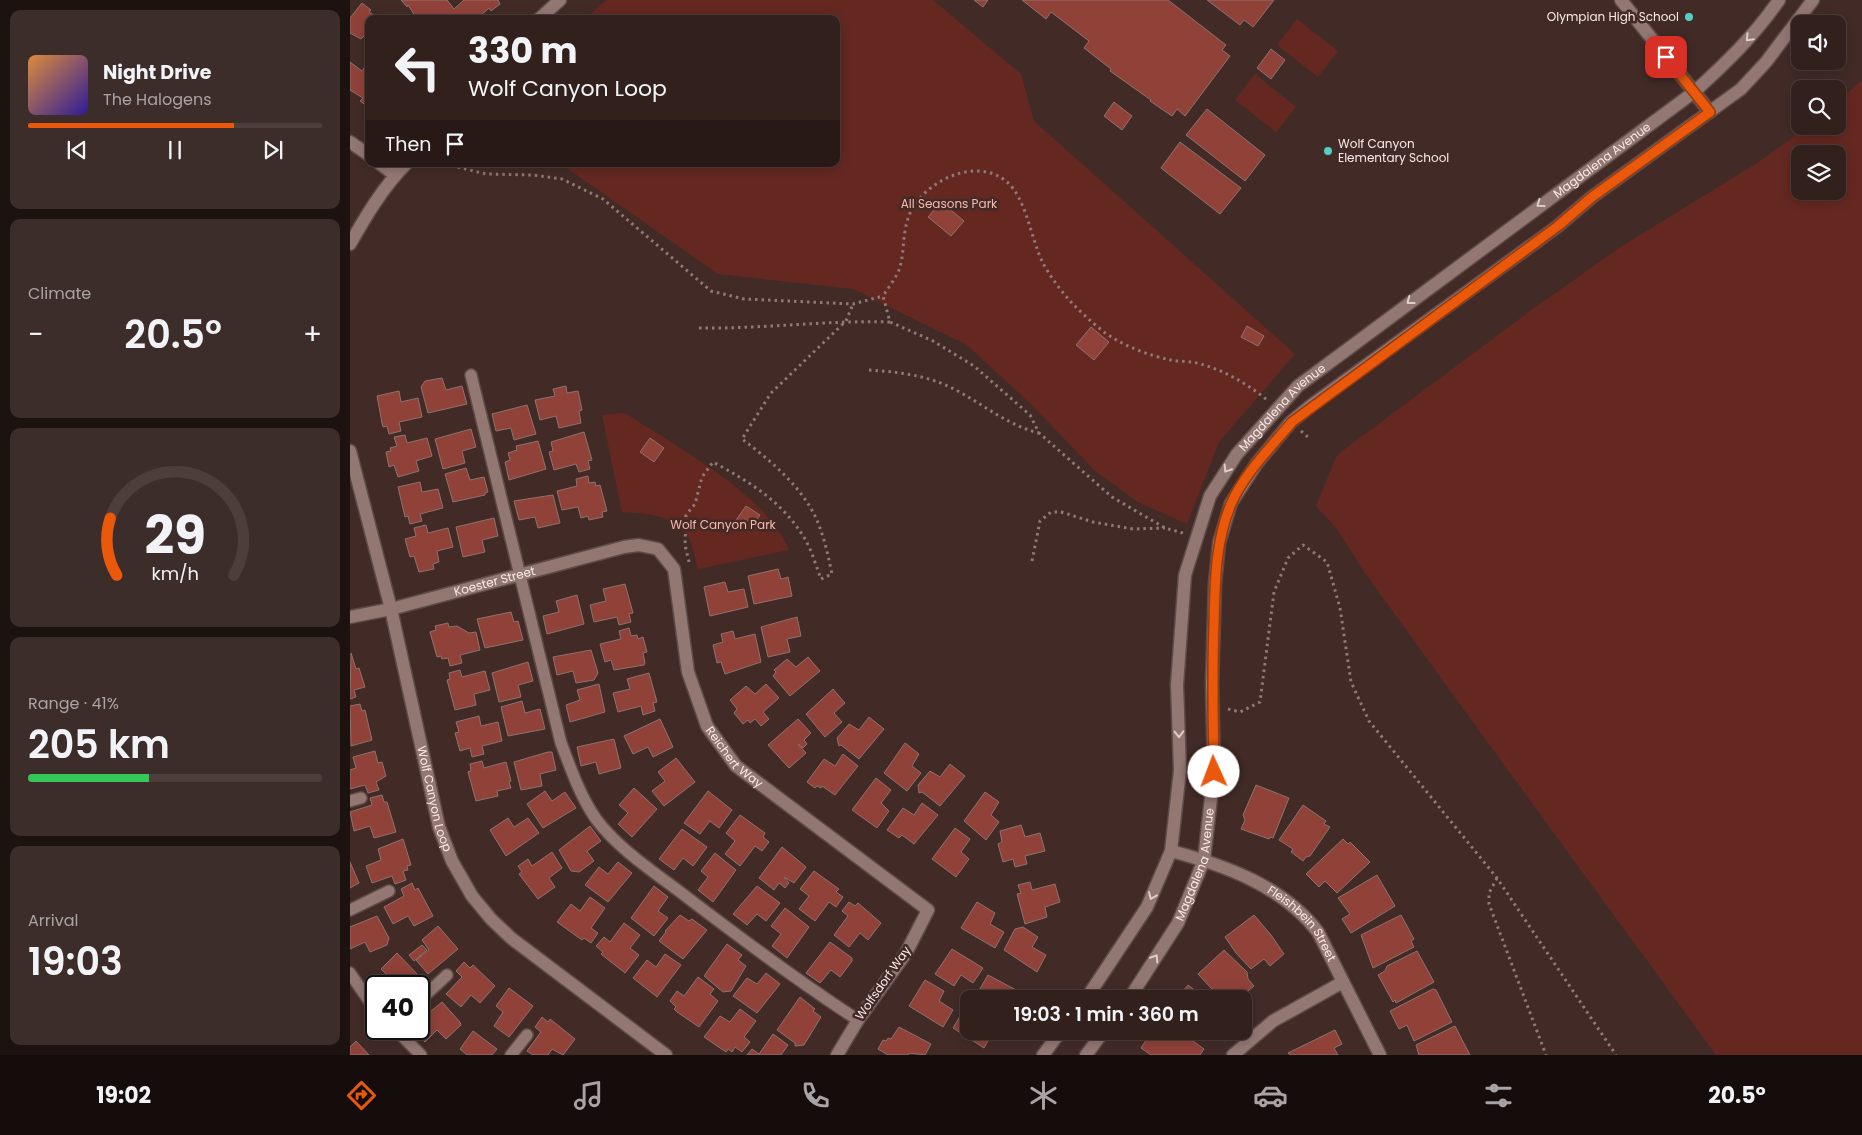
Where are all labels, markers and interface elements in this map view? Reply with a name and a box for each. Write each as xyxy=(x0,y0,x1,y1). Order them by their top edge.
place label: Olympian High School xyxy=(1547,8,1679,25)
marker: Olympian High School xyxy=(1683,11,1695,23)
map controls xyxy=(1791,15,1846,200)
button: sound xyxy=(1791,15,1846,70)
text: 330 m xyxy=(468,26,578,75)
one-way arrow xyxy=(1746,33,1755,42)
icon: left xyxy=(385,35,450,100)
pin xyxy=(1645,36,1687,78)
icon: arrive xyxy=(1652,43,1680,71)
text: Night Drive xyxy=(103,59,212,86)
text: Wolf Canyon Loop xyxy=(468,73,667,104)
button: search xyxy=(1791,80,1846,135)
text: The Halogens xyxy=(103,88,211,111)
street label: Magdalena Avenue xyxy=(1550,118,1654,202)
icon: arrive xyxy=(441,130,469,158)
text: Then xyxy=(385,131,431,158)
place label: Wolf Canyon Elementary School xyxy=(1338,135,1449,166)
icon: previous xyxy=(63,136,91,164)
icon: pause xyxy=(161,136,189,164)
icon: next xyxy=(259,136,287,164)
marker: Wolf Canyon Elementary School xyxy=(1322,145,1334,157)
button: layers xyxy=(1791,145,1846,200)
park label: All Seasons Park xyxy=(901,195,998,212)
one-way arrow xyxy=(1536,198,1546,207)
text: Climate xyxy=(28,282,91,305)
one-way arrow xyxy=(1406,295,1416,304)
text: 20.5° xyxy=(124,308,222,361)
text: − xyxy=(28,315,43,354)
text: + xyxy=(303,315,322,354)
street label: Magdalena Avenue xyxy=(1235,359,1329,455)
one-way arrow xyxy=(1223,464,1233,473)
text: 29 xyxy=(144,499,206,572)
park label: Wolf Canyon Park xyxy=(670,516,777,533)
text: km/h xyxy=(151,561,199,586)
street label: Koester Street xyxy=(452,562,537,600)
text: Range · 41% xyxy=(28,692,119,715)
text: 205 km xyxy=(28,718,170,771)
street label: Reichert Way xyxy=(702,723,767,792)
one-way arrow xyxy=(1173,730,1184,738)
street label: Wolf Canyon Loop xyxy=(413,744,457,854)
position arrow xyxy=(1187,745,1239,797)
street label: Magdalena Avenue xyxy=(1171,807,1218,923)
street label: Fleishbein Street xyxy=(1264,881,1340,964)
one-way arrow xyxy=(1147,891,1158,900)
text: Arrival xyxy=(28,909,78,932)
text: 19:03 xyxy=(28,935,123,988)
street label: Wolfsdorf Way xyxy=(851,942,915,1023)
one-way arrow xyxy=(1149,954,1159,963)
speed limit sign: 40 xyxy=(365,975,430,1040)
text: 19:03 · 1 min · 360 m xyxy=(1013,1001,1199,1028)
icon: directions xyxy=(344,1078,379,1113)
icon: music xyxy=(571,1078,606,1113)
icon: phone xyxy=(798,1078,833,1113)
icon: climate xyxy=(1026,1078,1061,1113)
icon: car xyxy=(1253,1078,1288,1113)
icon: filters xyxy=(1481,1078,1516,1113)
text: 19:02 xyxy=(96,1080,151,1111)
text: 20.5° xyxy=(1708,1080,1766,1111)

